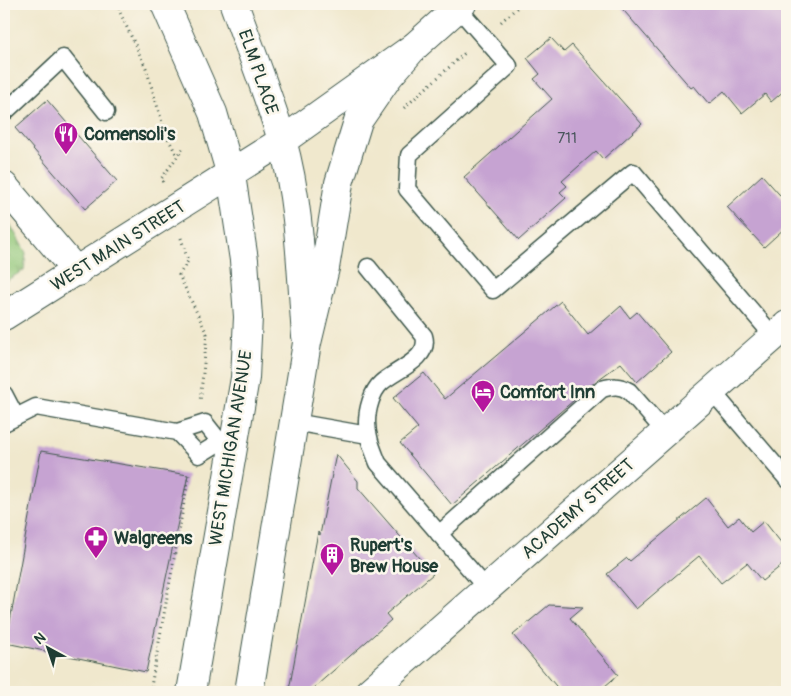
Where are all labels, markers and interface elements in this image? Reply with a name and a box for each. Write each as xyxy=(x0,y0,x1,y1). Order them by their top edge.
street label: ELM PLACE xyxy=(233,26,283,118)
restaurant icon: Comensoli's xyxy=(53,121,79,155)
place label: Comensoli's xyxy=(84,123,176,146)
house number: 711 xyxy=(557,129,577,148)
street label: WEST MAIN STREET xyxy=(46,195,190,297)
street label: WEST MICHIGAN AVENUE xyxy=(204,349,258,547)
hotel icon: Comfort Inn xyxy=(470,379,496,413)
place label: Comfort Inn xyxy=(500,381,595,404)
street label: ACADEMY STREET xyxy=(517,454,639,564)
pharmacy icon: Walgreens xyxy=(83,525,109,559)
place label: Walgreens xyxy=(114,527,193,550)
place label: Rupert's Brew House xyxy=(350,534,439,578)
building icon: Rupert's Brew House xyxy=(319,542,345,576)
north arrow xyxy=(22,624,72,674)
text: N xyxy=(31,629,49,648)

